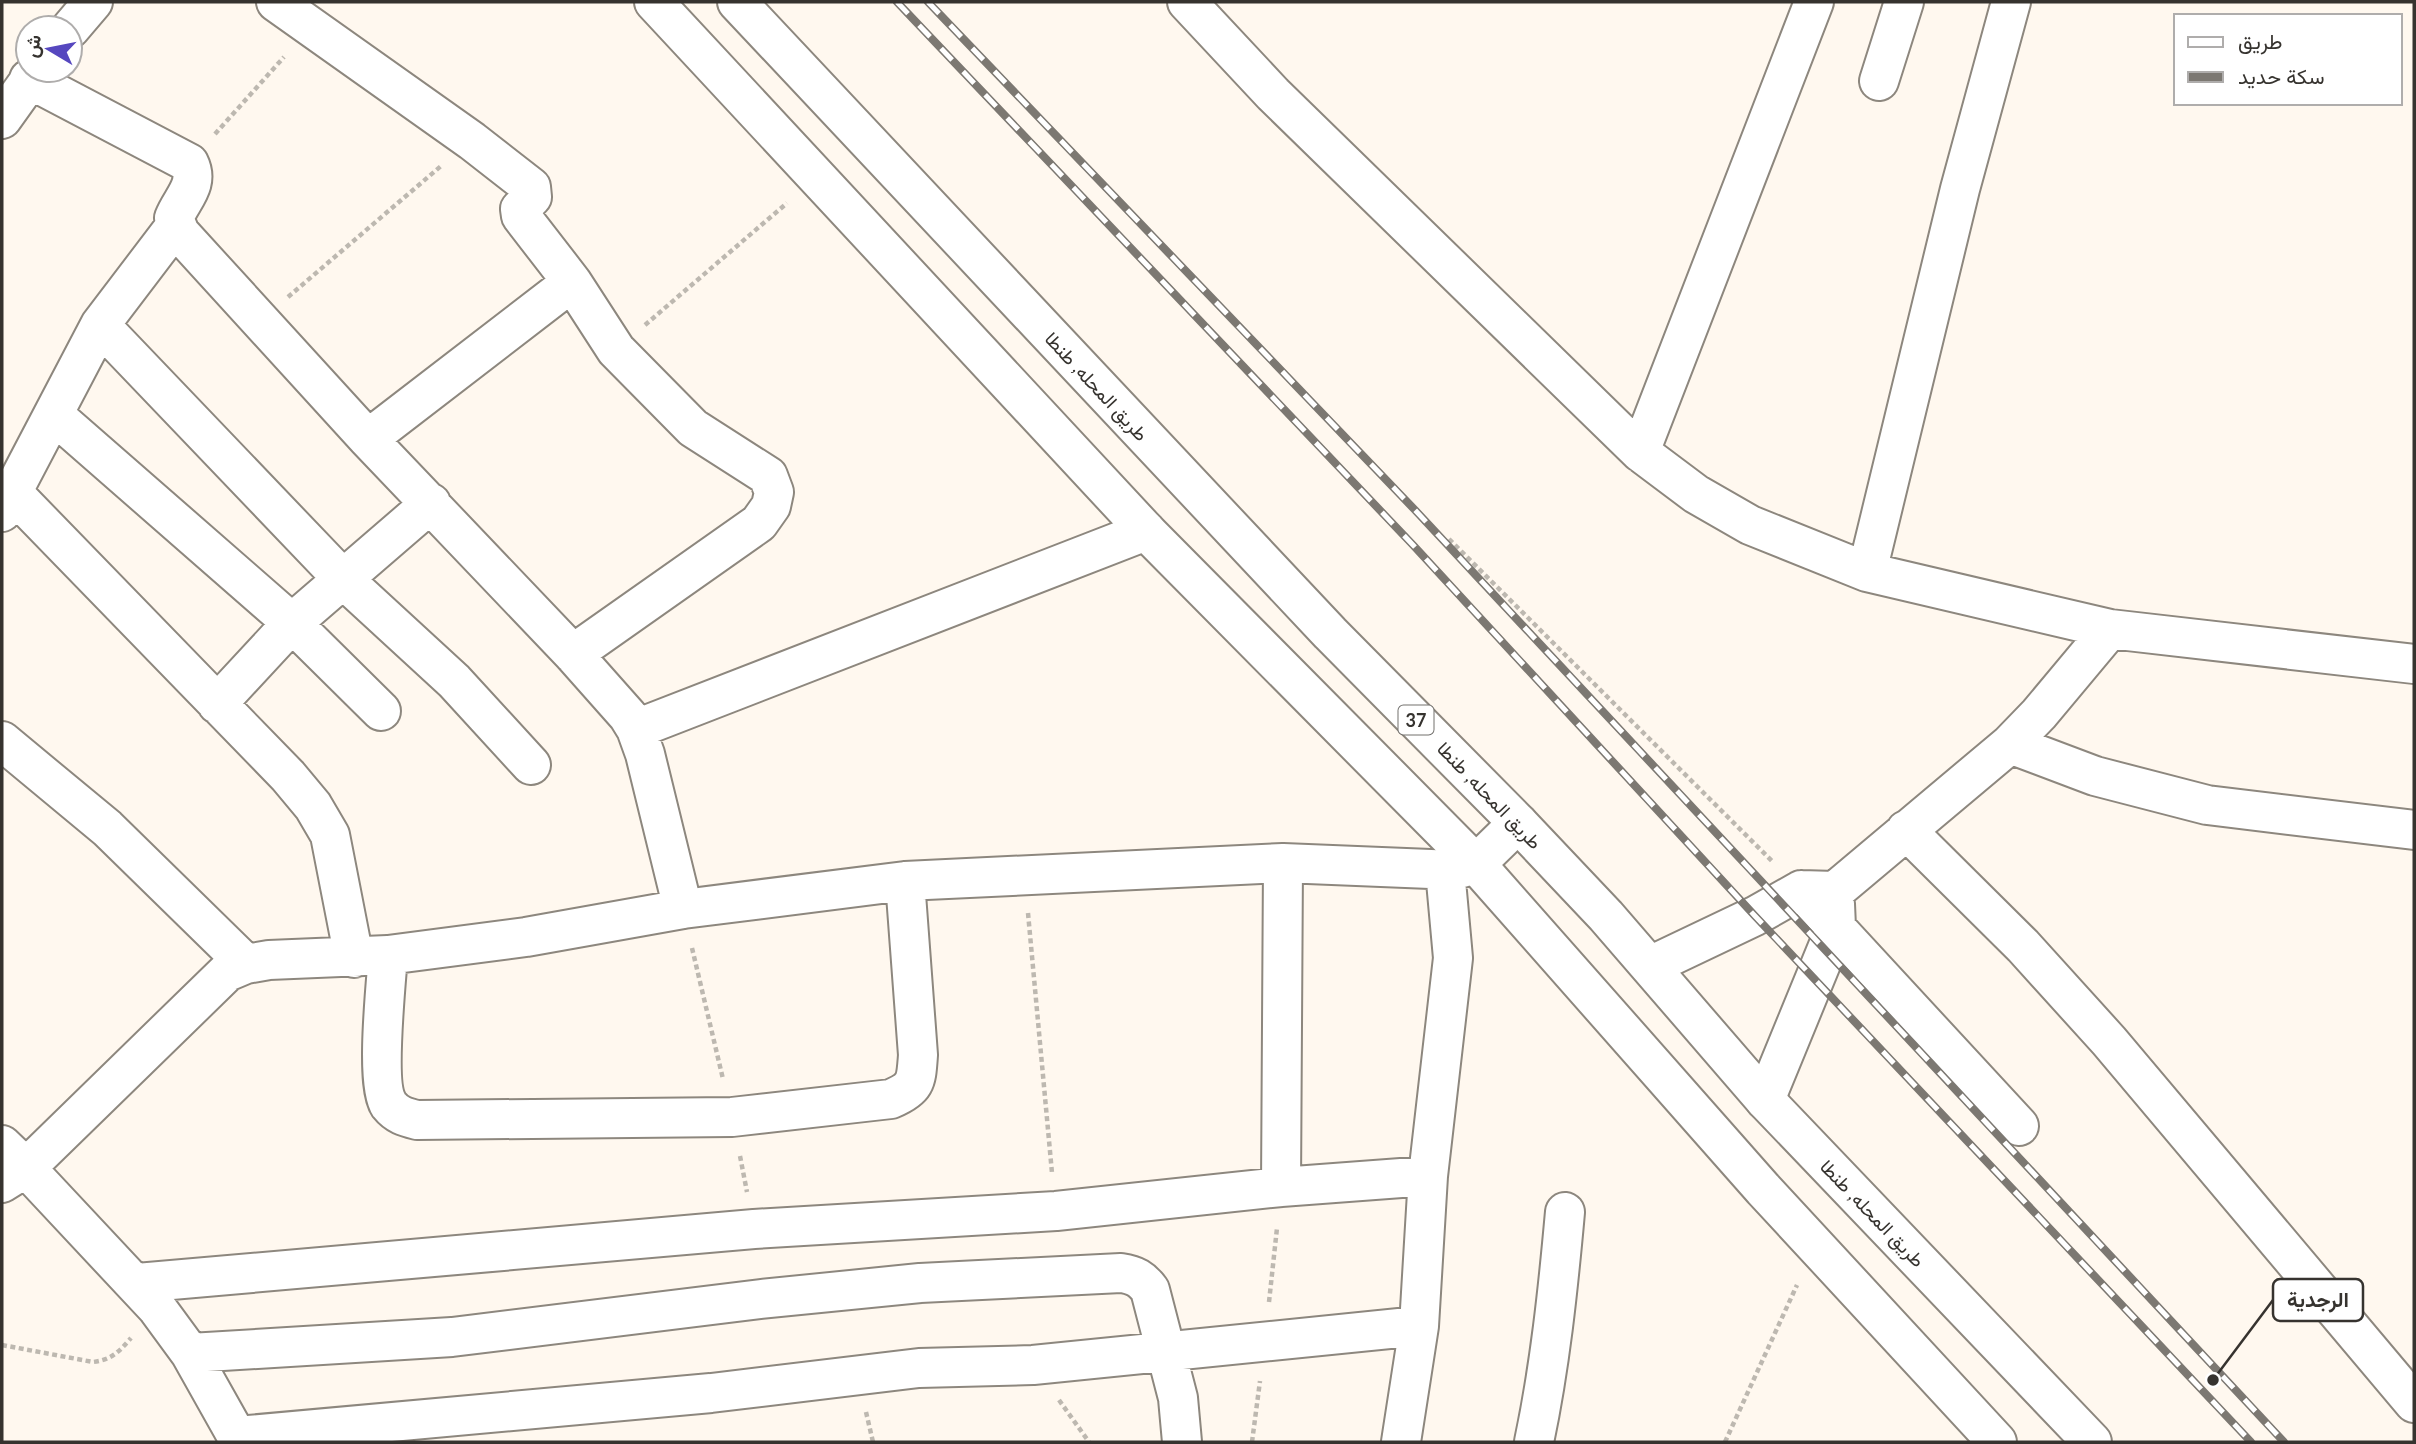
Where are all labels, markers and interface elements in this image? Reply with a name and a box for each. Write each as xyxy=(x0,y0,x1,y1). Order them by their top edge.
north arrow xyxy=(14,14,84,84)
legend xyxy=(2174,14,2402,105)
text: طريق xyxy=(2238,28,2283,55)
text: ش xyxy=(18,33,46,59)
text: سكة حديد xyxy=(2238,63,2325,89)
street label: طريق المحله, طنطا xyxy=(1040,327,1153,446)
road number: 37 xyxy=(1398,706,1434,734)
street label: طريق المحله, طنطا xyxy=(1432,736,1547,854)
street label: طريق المحله, طنطا xyxy=(1815,1154,1930,1272)
callout: الرجدية xyxy=(2273,1279,2363,1321)
text: الرجدية xyxy=(2287,1286,2349,1313)

